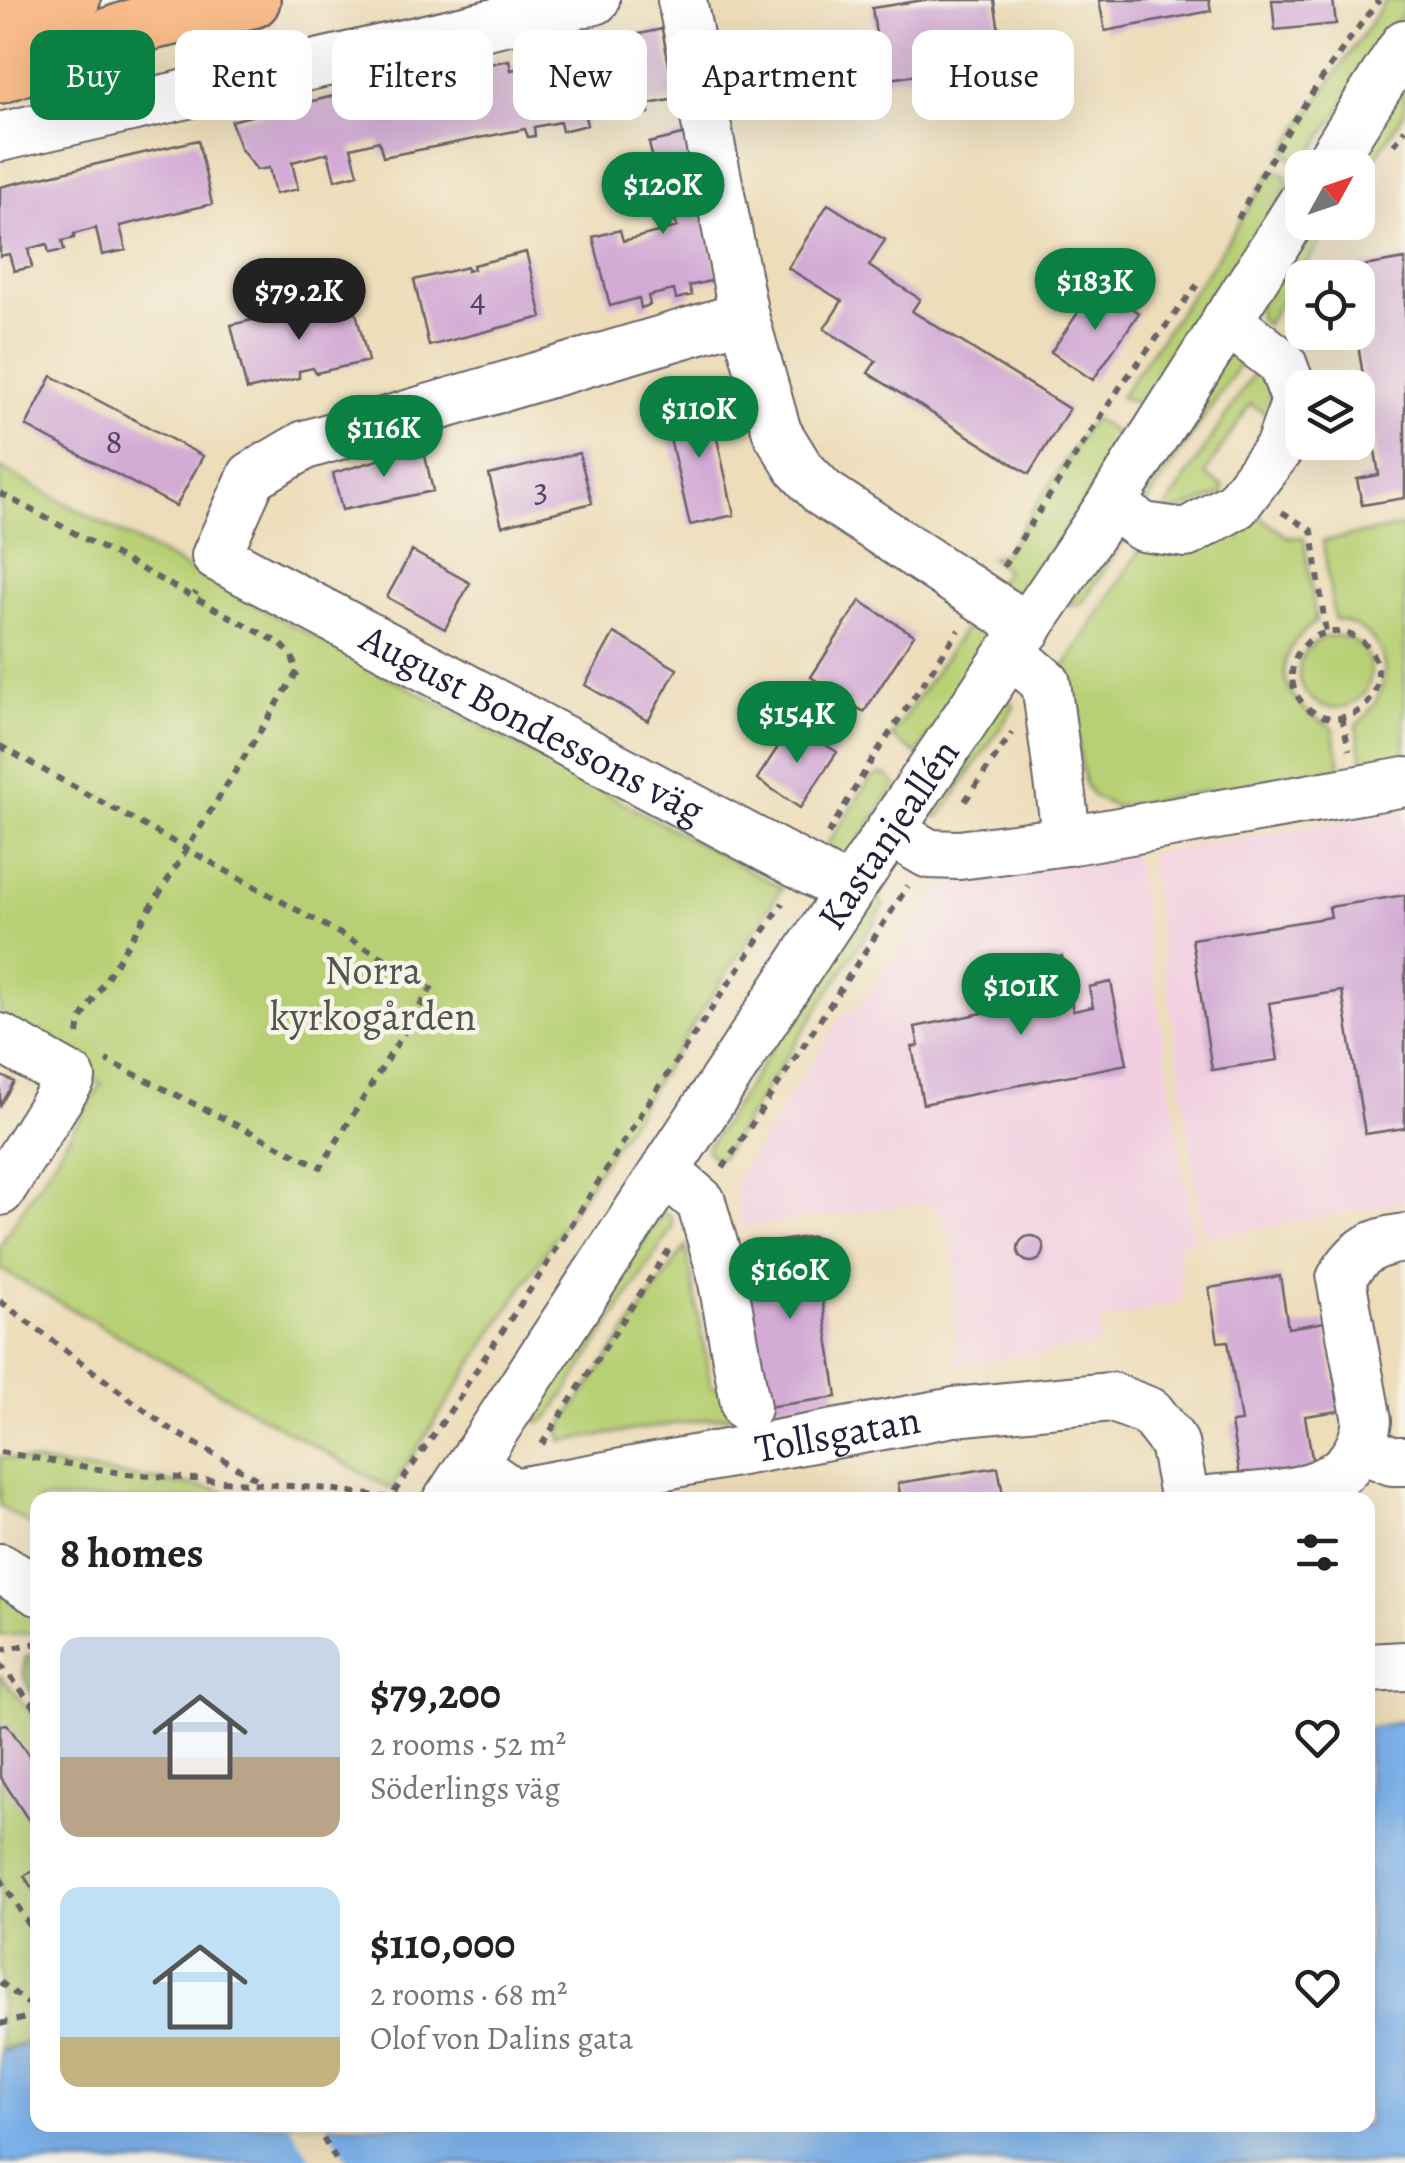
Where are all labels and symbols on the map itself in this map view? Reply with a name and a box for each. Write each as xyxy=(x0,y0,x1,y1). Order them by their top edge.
north arrow xyxy=(1285,150,1375,240)
pin: $120K xyxy=(593,152,733,237)
pin: $183K xyxy=(1025,248,1165,333)
pin: $79.2K xyxy=(218,258,380,343)
house number: 4 xyxy=(470,275,486,323)
pin: $110K xyxy=(629,376,769,461)
pin: $116K xyxy=(314,395,454,480)
house number: 8 xyxy=(106,417,122,465)
house number: 3 xyxy=(534,465,548,513)
street label: August Bondessons väg xyxy=(350,610,714,837)
pin: $154K xyxy=(727,681,867,766)
street label: Kastanjeallén xyxy=(804,728,972,940)
park label: Norra kyrkogården xyxy=(270,943,476,1044)
pin: $101K xyxy=(951,953,1091,1038)
pin: $160K xyxy=(720,1237,860,1322)
street label: Tollsgatan xyxy=(750,1391,924,1476)

